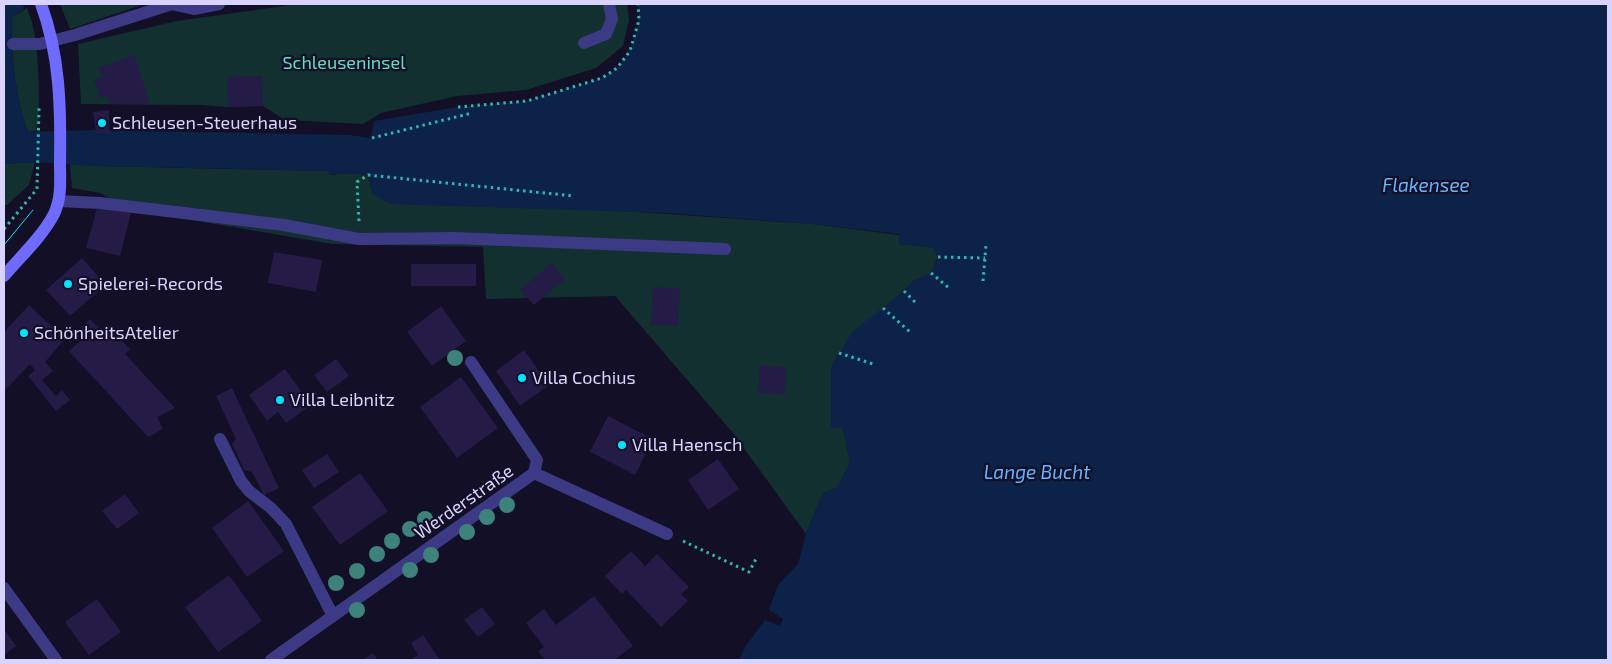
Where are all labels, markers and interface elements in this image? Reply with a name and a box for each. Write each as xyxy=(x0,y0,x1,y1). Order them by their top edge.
park label: Schleuseninsel xyxy=(283,52,405,74)
place label: Schleusen-Steuerhaus xyxy=(112,112,297,134)
marker: Schleusen-Steuerhaus xyxy=(96,117,108,129)
water label: Flakensee xyxy=(1382,175,1470,197)
place label: Spielerei-Records xyxy=(78,273,223,295)
marker: Spielerei-Records xyxy=(62,278,74,290)
place label: SchönheitsAtelier xyxy=(34,322,179,344)
marker: SchönheitsAtelier xyxy=(18,327,30,339)
place label: Villa Cochius xyxy=(532,367,636,389)
marker: Villa Cochius xyxy=(516,372,528,384)
place label: Villa Leibnitz xyxy=(290,389,395,411)
marker: Villa Leibnitz xyxy=(274,394,286,406)
place label: Villa Haensch xyxy=(632,434,742,456)
marker: Villa Haensch xyxy=(616,439,628,451)
street label: Werderstraße xyxy=(410,460,518,544)
water label: Lange Bucht xyxy=(984,462,1090,484)

